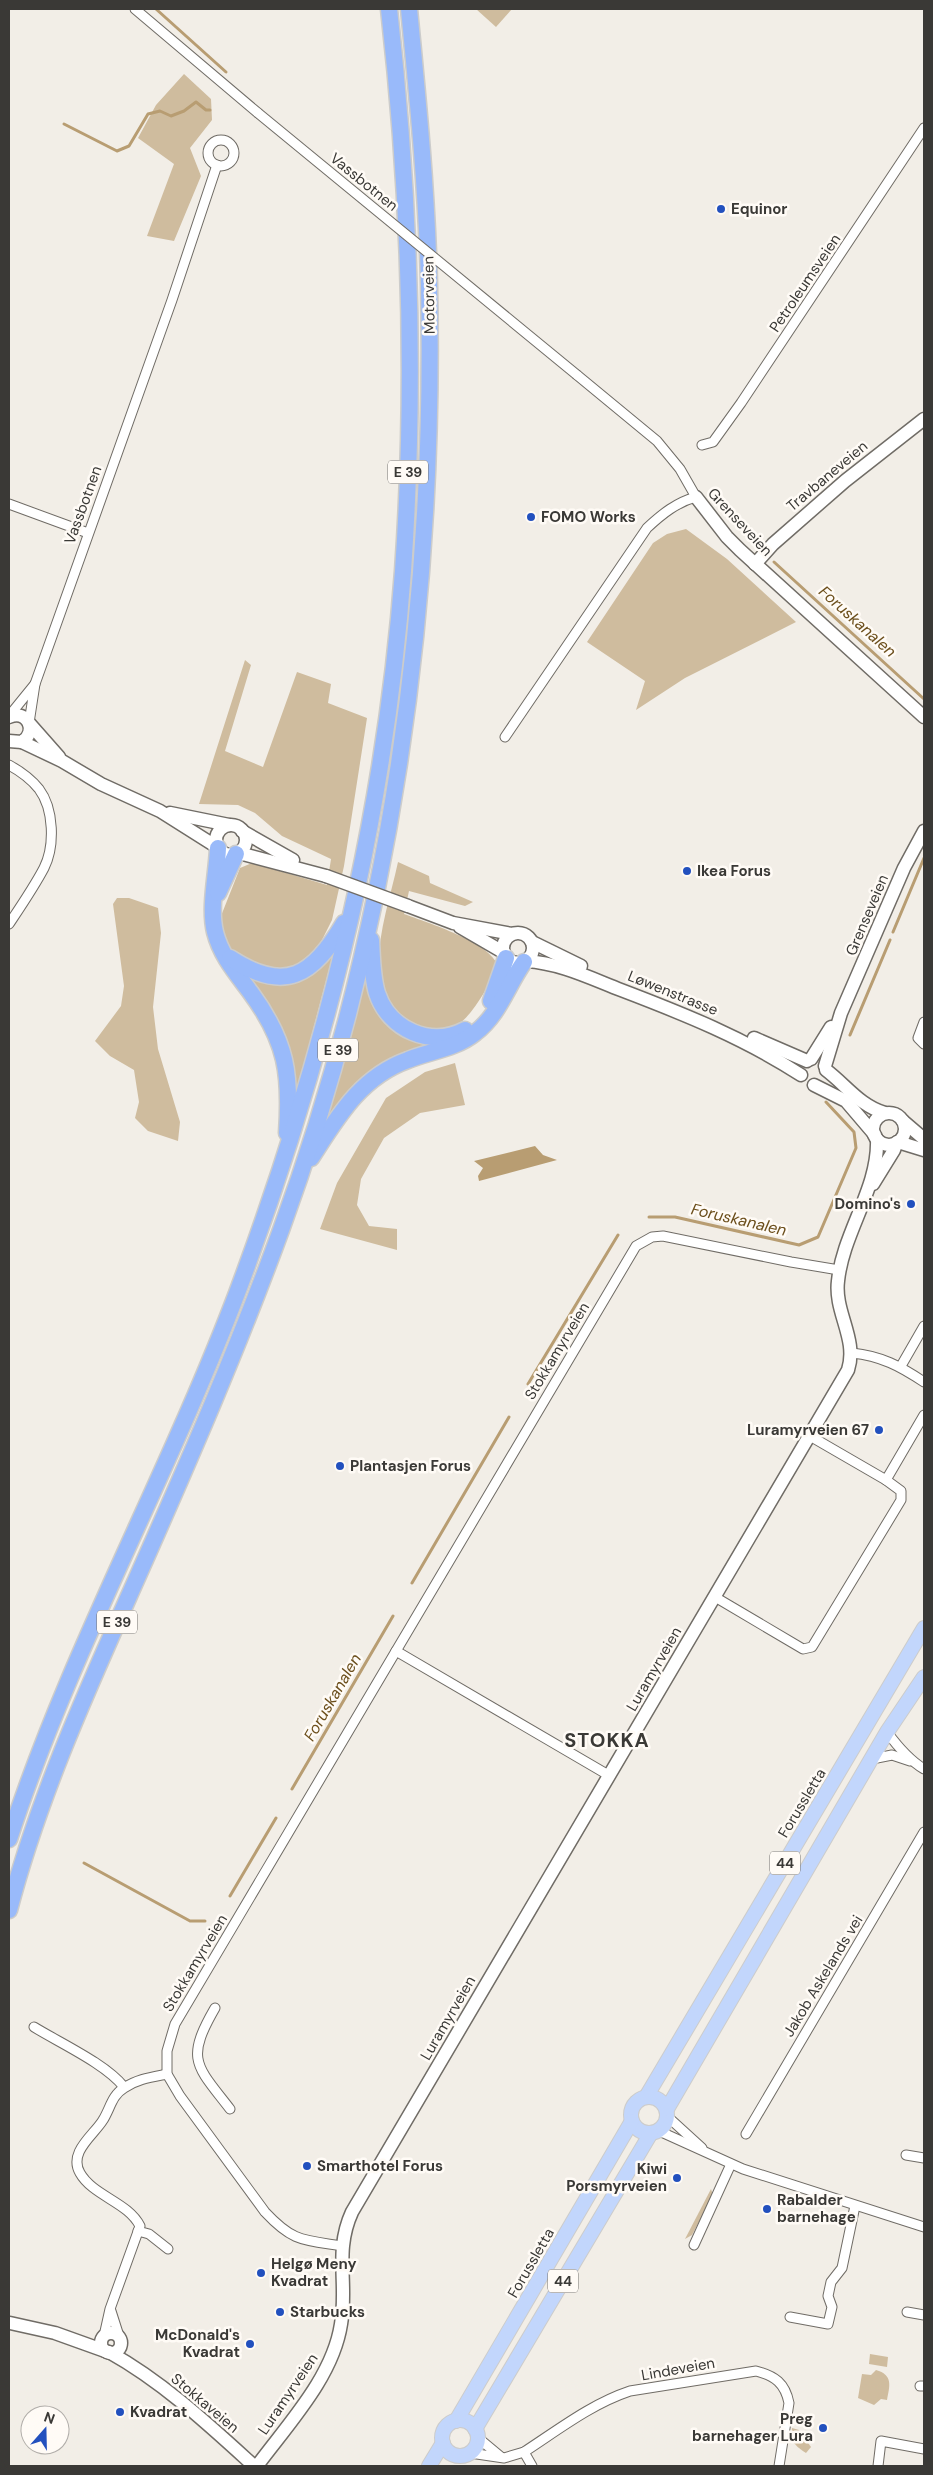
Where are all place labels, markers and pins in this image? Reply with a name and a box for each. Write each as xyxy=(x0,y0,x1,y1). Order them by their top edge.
place label: Equinor xyxy=(731,199,787,219)
marker: Equinor xyxy=(715,203,727,215)
place label: FOMO Works xyxy=(541,507,636,527)
marker: FOMO Works xyxy=(525,511,537,523)
place label: Ikea Forus xyxy=(697,861,771,881)
marker: Ikea Forus xyxy=(681,865,693,877)
place label: Domino's xyxy=(834,1194,901,1214)
marker: Domino's xyxy=(905,1198,917,1210)
place label: Luramyrveien 67 xyxy=(747,1420,869,1440)
marker: Luramyrveien 67 xyxy=(873,1424,885,1436)
place label: Plantasjen Forus xyxy=(350,1456,471,1476)
marker: Plantasjen Forus xyxy=(334,1460,346,1472)
place label: Smarthotel Forus xyxy=(317,2156,443,2176)
place label: Kiwi Porsmyrveien xyxy=(566,2159,667,2196)
marker: Smarthotel Forus xyxy=(301,2160,313,2172)
marker: Kiwi Porsmyrveien xyxy=(671,2172,683,2184)
place label: Rabalder barnehage xyxy=(777,2190,856,2227)
marker: Rabalder barnehage xyxy=(761,2203,773,2215)
place label: Helgø Meny Kvadrat xyxy=(271,2254,357,2291)
marker: Helgø Meny Kvadrat xyxy=(255,2267,267,2279)
place label: Starbucks xyxy=(290,2302,365,2322)
marker: Starbucks xyxy=(274,2306,286,2318)
place label: McDonald's Kvadrat xyxy=(155,2325,240,2362)
marker: McDonald's Kvadrat xyxy=(244,2338,256,2350)
place label: Kvadrat xyxy=(130,2402,187,2422)
marker: Kvadrat xyxy=(114,2406,126,2418)
place label: Preg barnehager Lura xyxy=(692,2409,813,2446)
marker: Preg barnehager Lura xyxy=(817,2422,829,2434)

